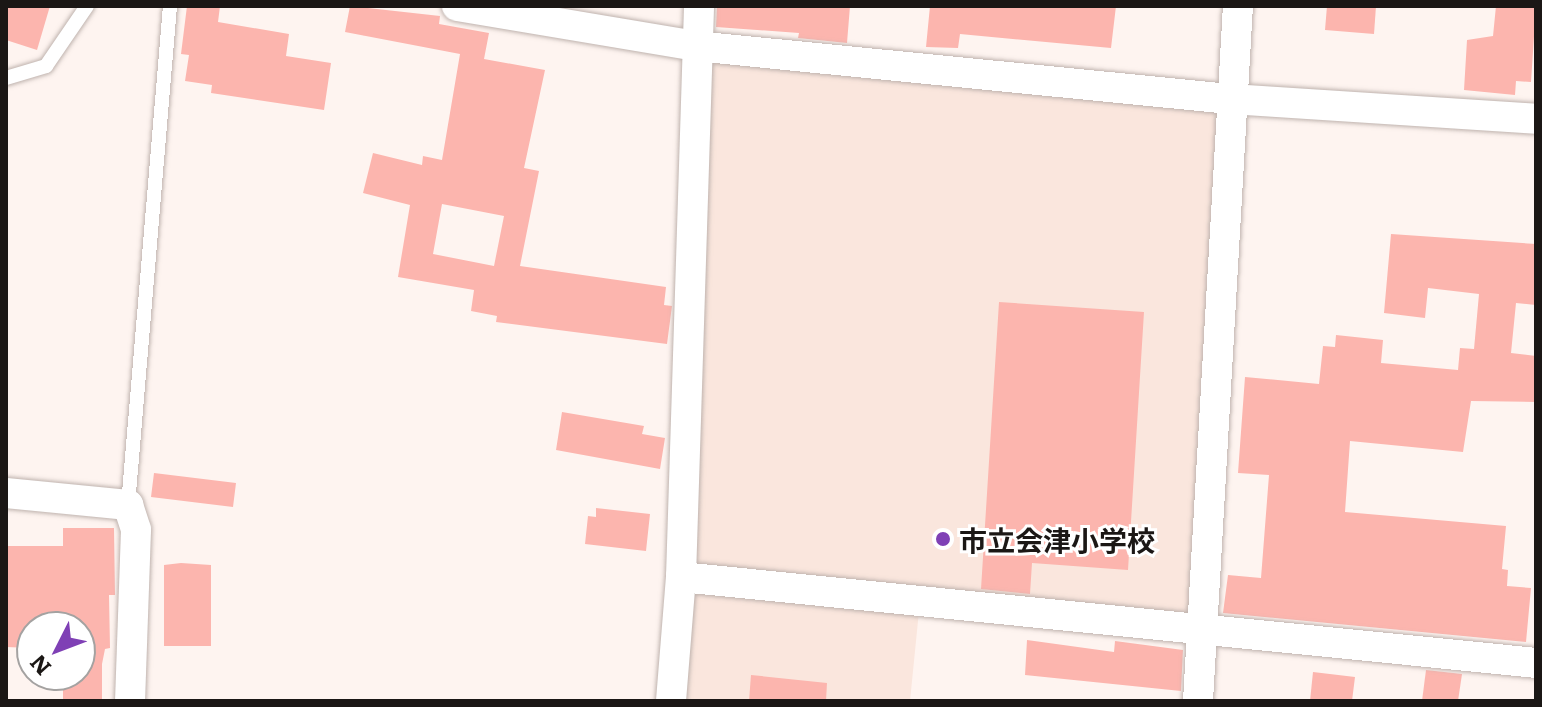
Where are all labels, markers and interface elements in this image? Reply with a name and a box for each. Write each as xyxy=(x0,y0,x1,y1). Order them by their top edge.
place label: 市立会津小学校 xyxy=(959,522,1155,556)
marker: 市立会津小学校 xyxy=(934,530,952,548)
north arrow xyxy=(16,611,96,691)
text: N xyxy=(21,648,58,684)

